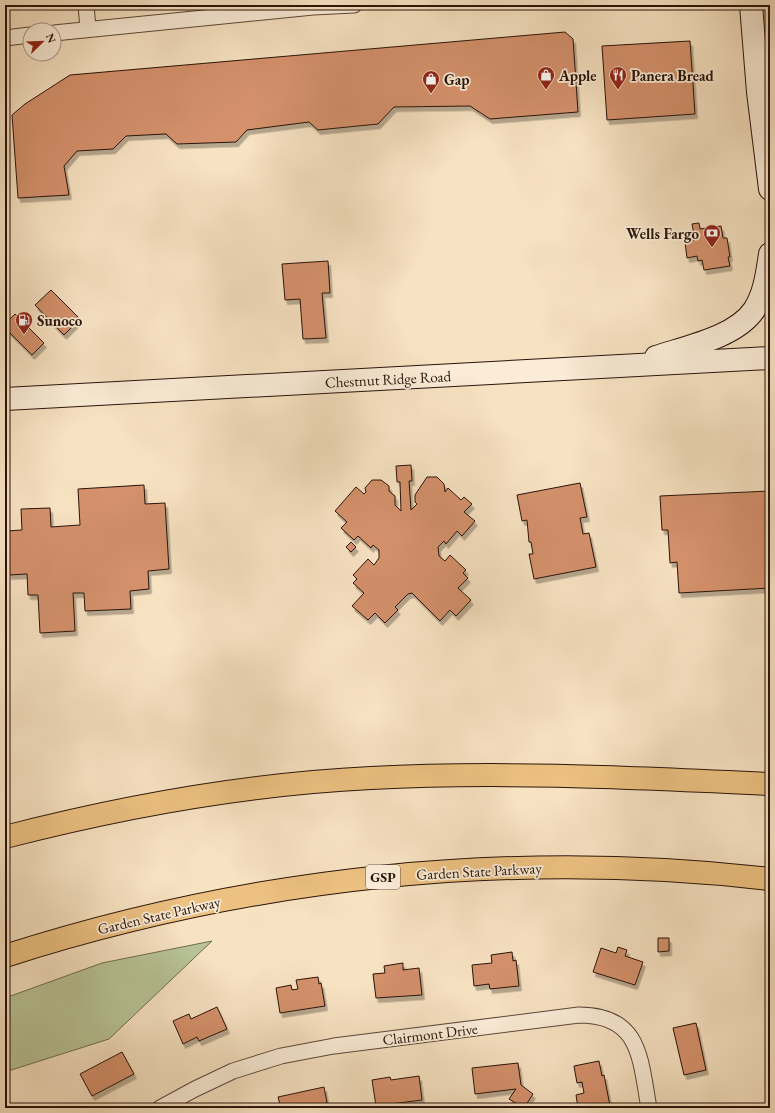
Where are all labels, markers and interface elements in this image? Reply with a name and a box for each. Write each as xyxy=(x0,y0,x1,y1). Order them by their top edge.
north arrow xyxy=(22,22,62,62)
text: N xyxy=(43,31,59,45)
shop icon: Apple xyxy=(536,65,556,90)
restaurant icon: Panera Bread xyxy=(608,65,628,90)
place label: Apple xyxy=(558,66,596,85)
place label: Panera Bread xyxy=(631,66,715,85)
shop icon: Gap xyxy=(421,69,441,94)
place label: Gap xyxy=(444,70,470,89)
bank icon: Wells Fargo xyxy=(702,223,722,248)
place label: Wells Fargo xyxy=(626,224,699,243)
fuel station icon: Sunoco xyxy=(14,310,34,335)
place label: Sunoco xyxy=(37,311,83,330)
street label: Chestnut Ridge Road xyxy=(325,366,452,392)
street label: Garden State Parkway xyxy=(416,858,543,884)
road number: GSP xyxy=(366,865,400,889)
street label: Garden State Parkway xyxy=(96,892,223,938)
street label: Clairmont Drive xyxy=(381,1019,479,1049)

